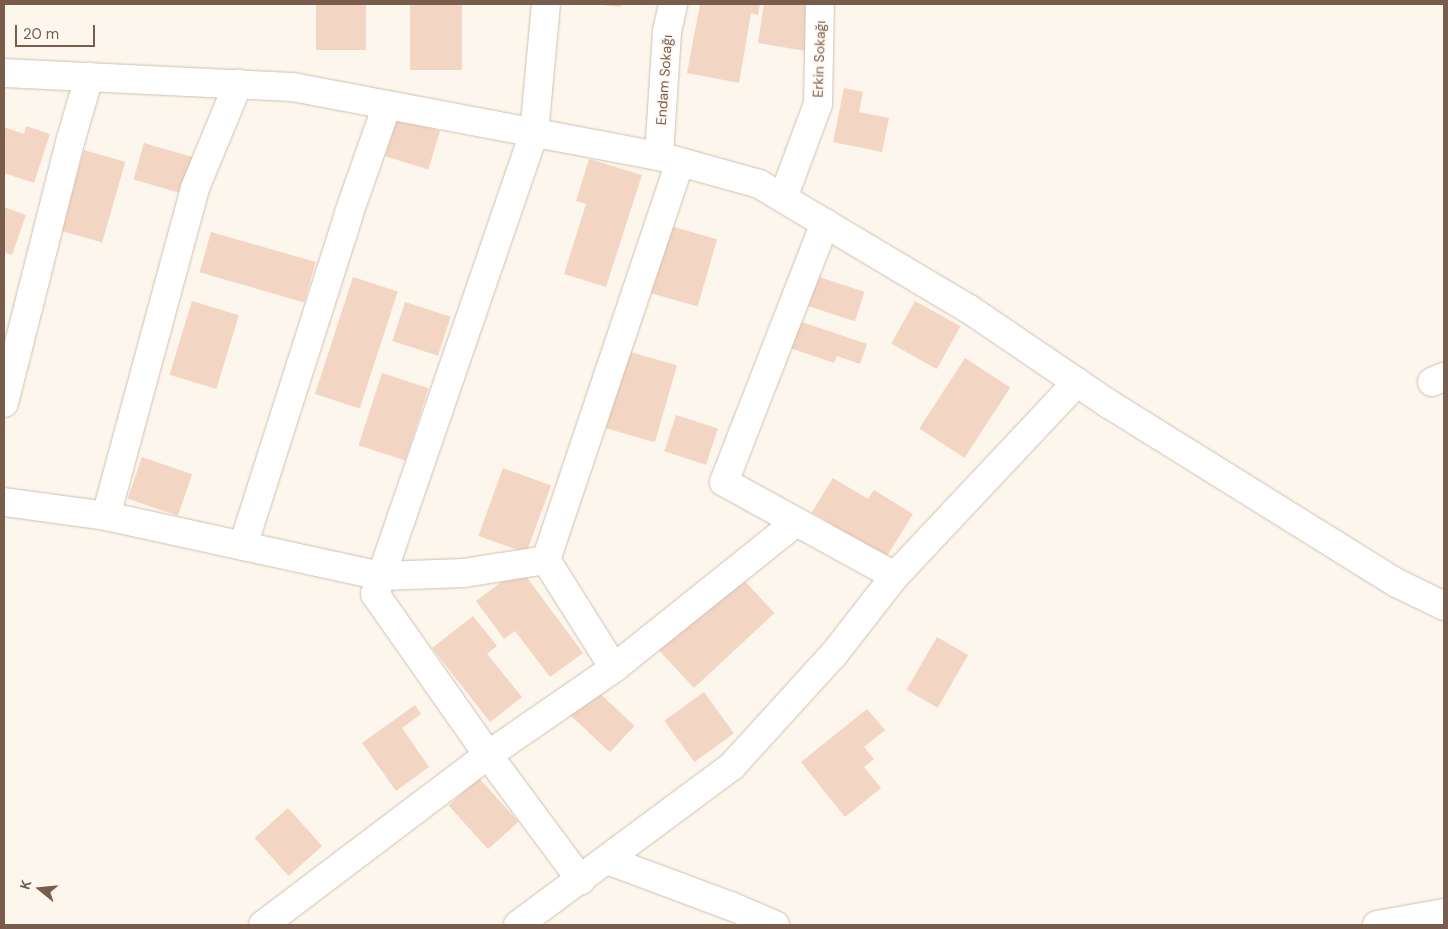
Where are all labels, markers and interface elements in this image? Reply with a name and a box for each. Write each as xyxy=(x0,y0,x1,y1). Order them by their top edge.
scale bar xyxy=(18,15,98,47)
street label: Erkin Sokağı xyxy=(809,20,829,98)
text: 20 m xyxy=(23,24,59,44)
street label: Endam Sokağı xyxy=(652,34,676,126)
north arrow xyxy=(15,864,65,914)
text: K xyxy=(16,878,36,892)

